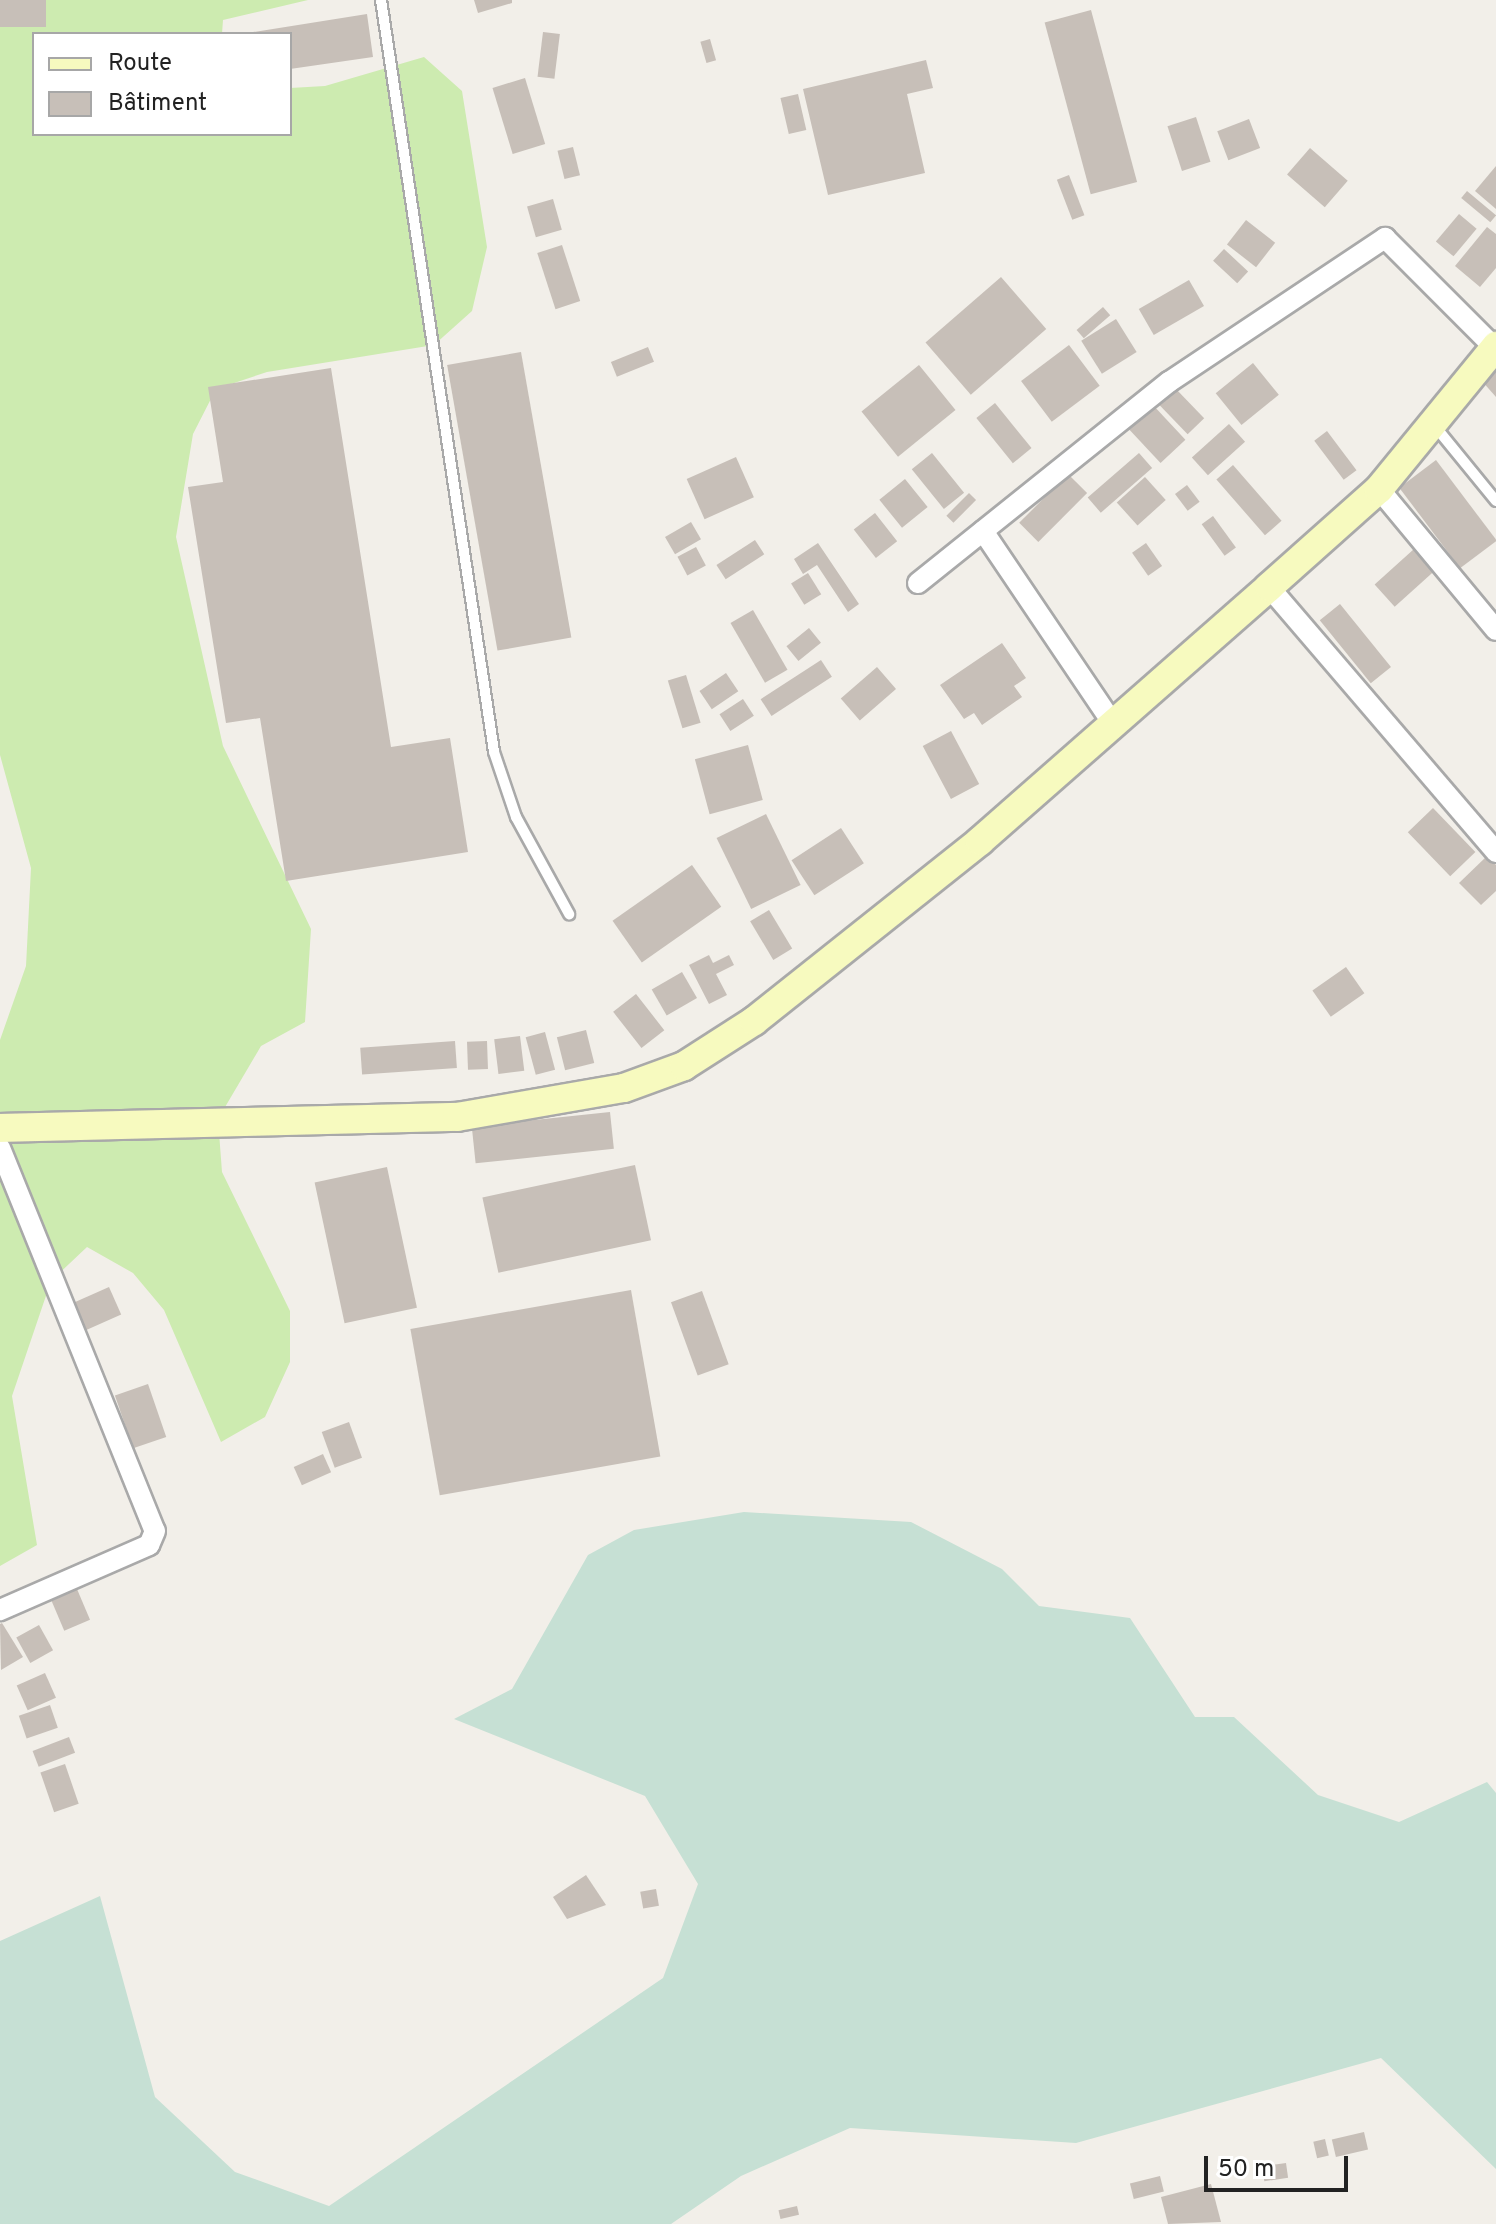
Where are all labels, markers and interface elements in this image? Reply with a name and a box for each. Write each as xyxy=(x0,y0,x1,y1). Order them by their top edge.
legend xyxy=(32,32,292,136)
text: Route xyxy=(108,49,172,79)
text: Bâtiment xyxy=(108,89,207,119)
scale bar xyxy=(1208,2140,1352,2190)
text: 50 m xyxy=(1218,2155,1274,2185)

